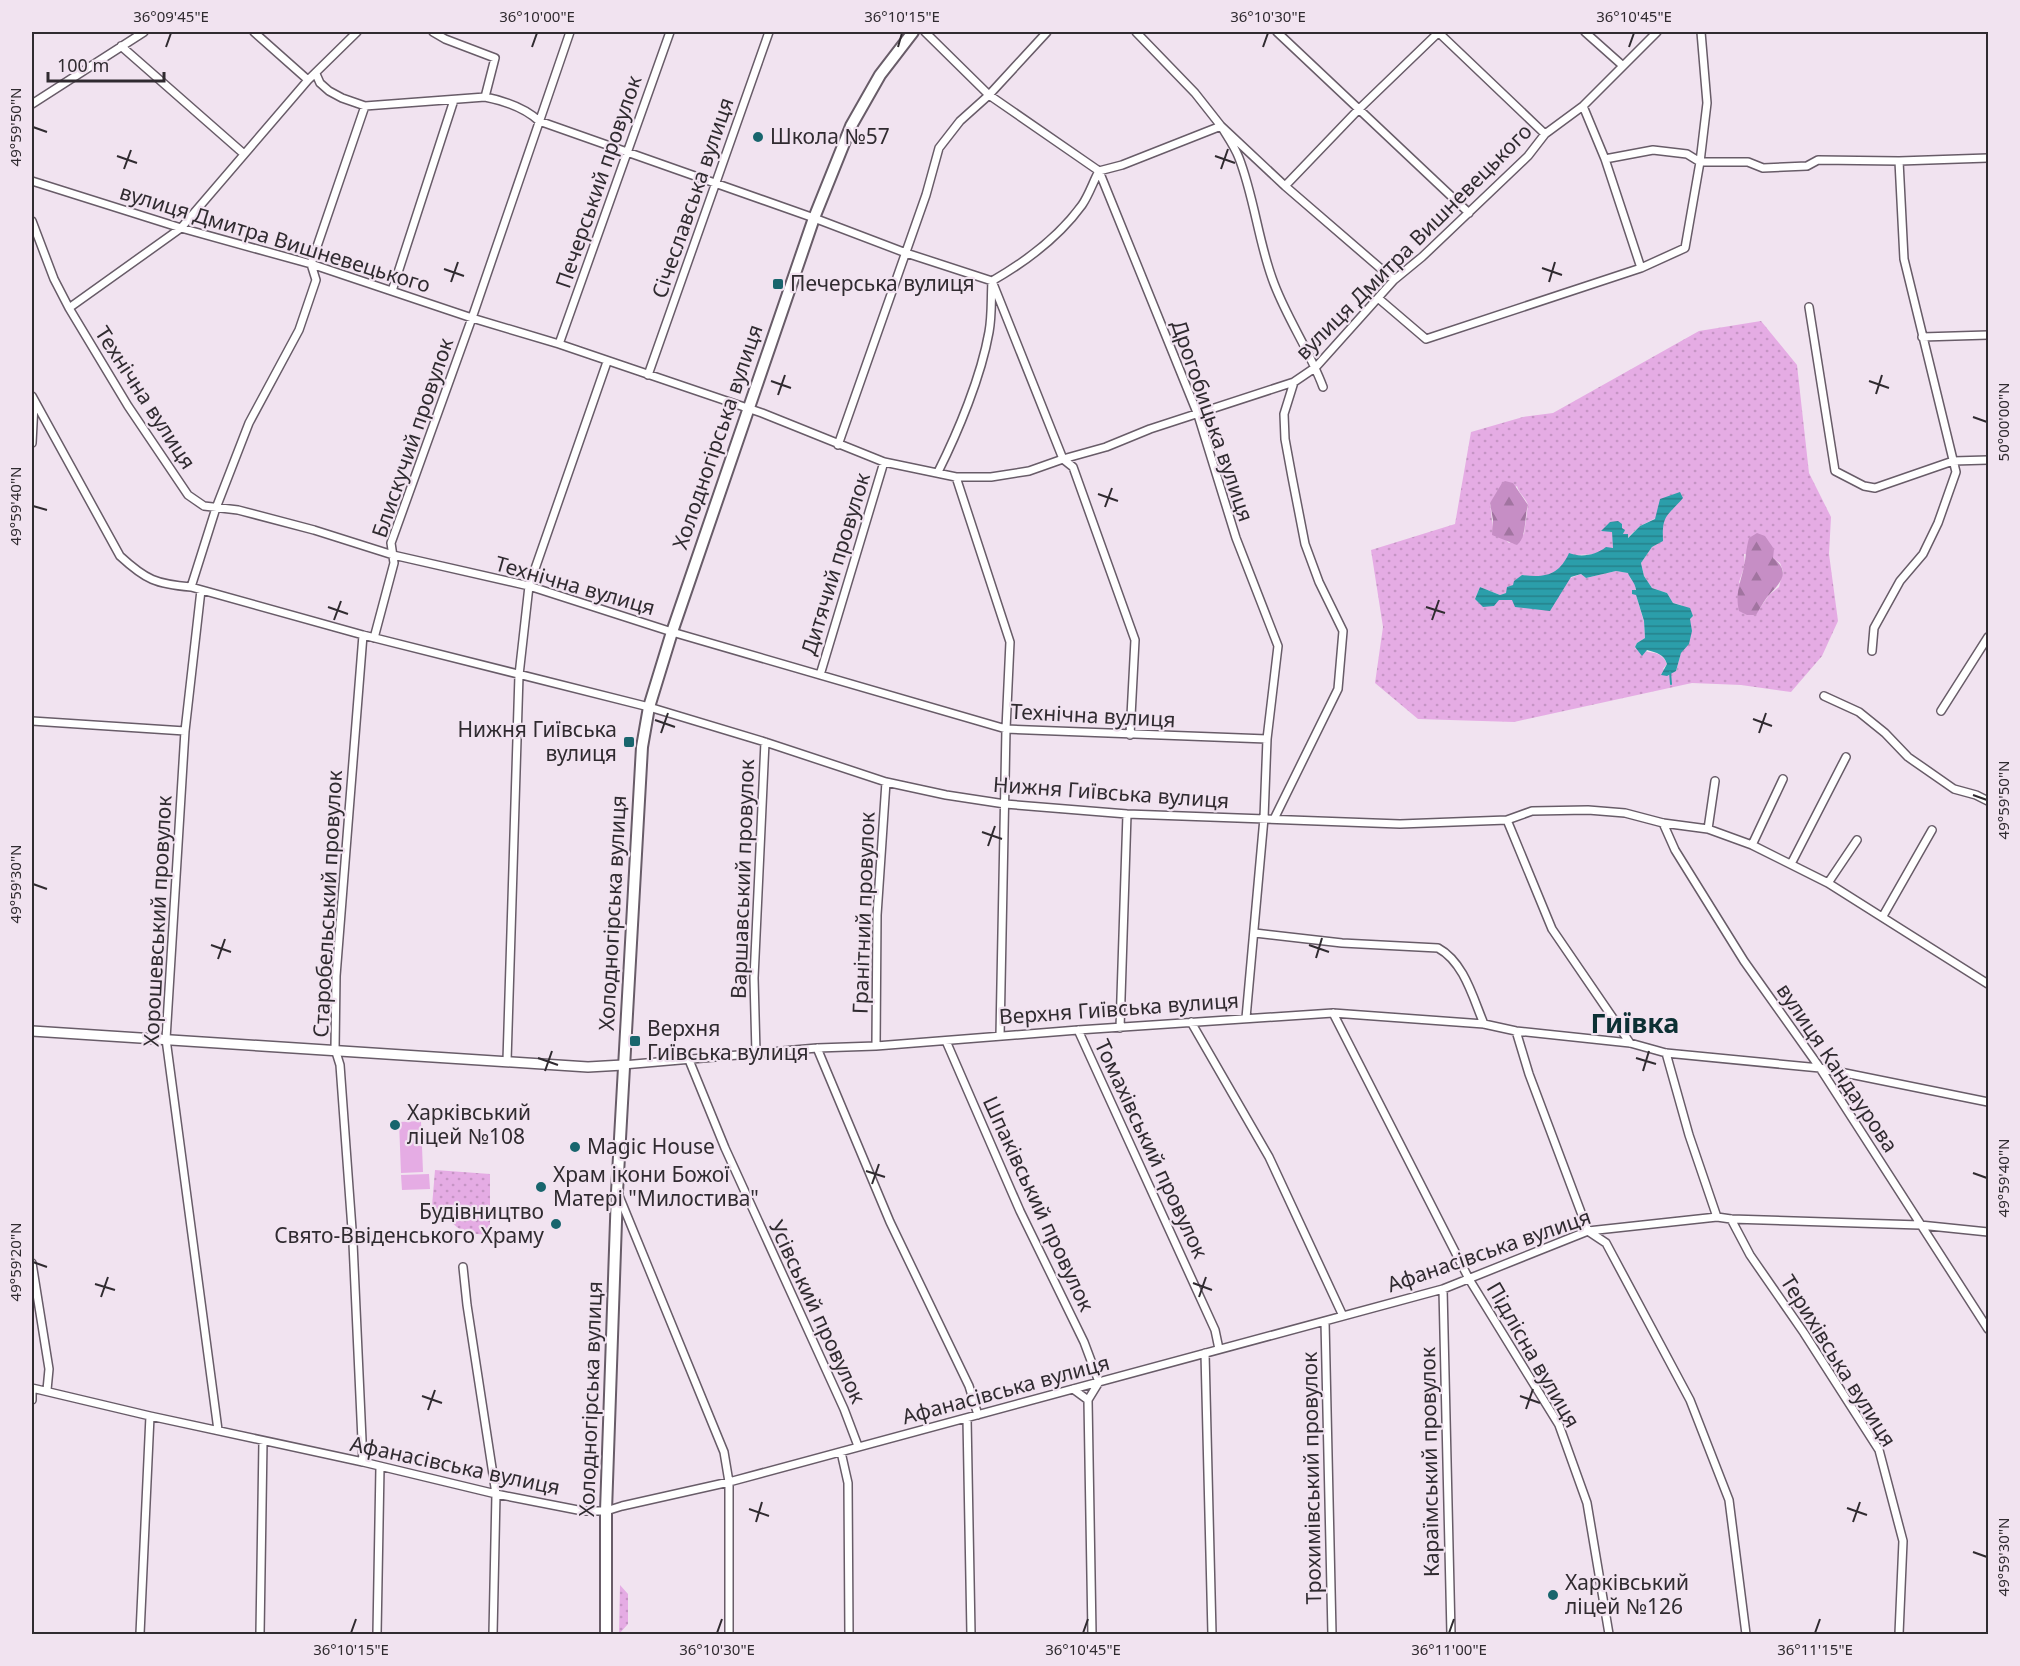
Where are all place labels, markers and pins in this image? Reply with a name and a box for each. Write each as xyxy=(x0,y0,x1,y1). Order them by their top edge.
place label: Школа №57 xyxy=(770,122,890,150)
marker: Школа №57 xyxy=(751,130,765,144)
place label: Печерська вулиця xyxy=(790,269,975,297)
marker: Печерська вулиця xyxy=(771,277,785,291)
place label: Нижня Гиївська вулиця xyxy=(457,715,617,767)
marker: Нижня Гиївська вулиця xyxy=(622,735,636,749)
place label: Верхня Гиївська вулиця xyxy=(647,1014,809,1066)
marker: Верхня Гиївська вулиця xyxy=(628,1034,642,1048)
place label: Харківський ліцей №108 xyxy=(407,1098,531,1150)
marker: Харківський ліцей №108 xyxy=(388,1118,402,1132)
place label: Magic House xyxy=(587,1132,715,1160)
marker: Magic House xyxy=(568,1140,582,1154)
place label: Храм ікони Божої Матері "Милостива" xyxy=(553,1160,759,1212)
marker: Храм ікони Божої Матері "Милостива" xyxy=(534,1180,548,1194)
place label: Будівництво Свято-Ввіденського Храму xyxy=(274,1197,544,1249)
marker: Будівництво Свято-Ввіденського Храму xyxy=(549,1217,563,1231)
place label: Харківський ліцей №126 xyxy=(1565,1568,1689,1620)
marker: Харківський ліцей №126 xyxy=(1546,1588,1560,1602)

